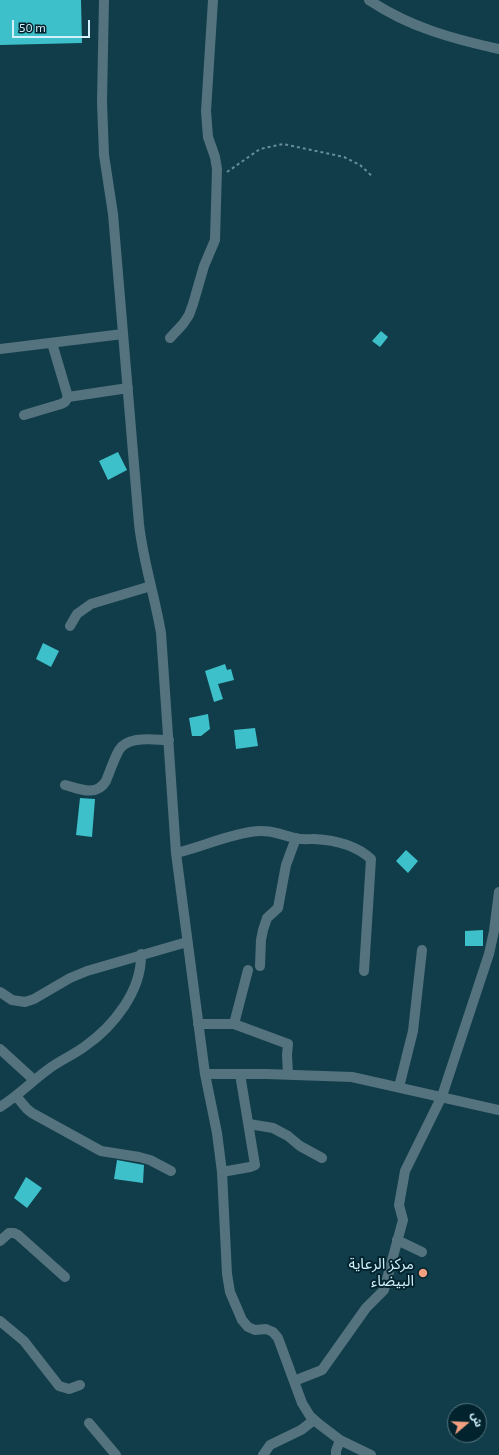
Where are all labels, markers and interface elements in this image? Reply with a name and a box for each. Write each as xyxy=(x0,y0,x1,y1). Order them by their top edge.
scale bar xyxy=(14,12,92,38)
text: 50 m xyxy=(19,20,46,34)
place label: مركز الرعاية البيضاء xyxy=(349,1255,414,1290)
marker: مركز الرعاية البيضاء xyxy=(417,1267,429,1279)
north arrow xyxy=(447,1403,487,1443)
text: ش xyxy=(469,1410,486,1428)

